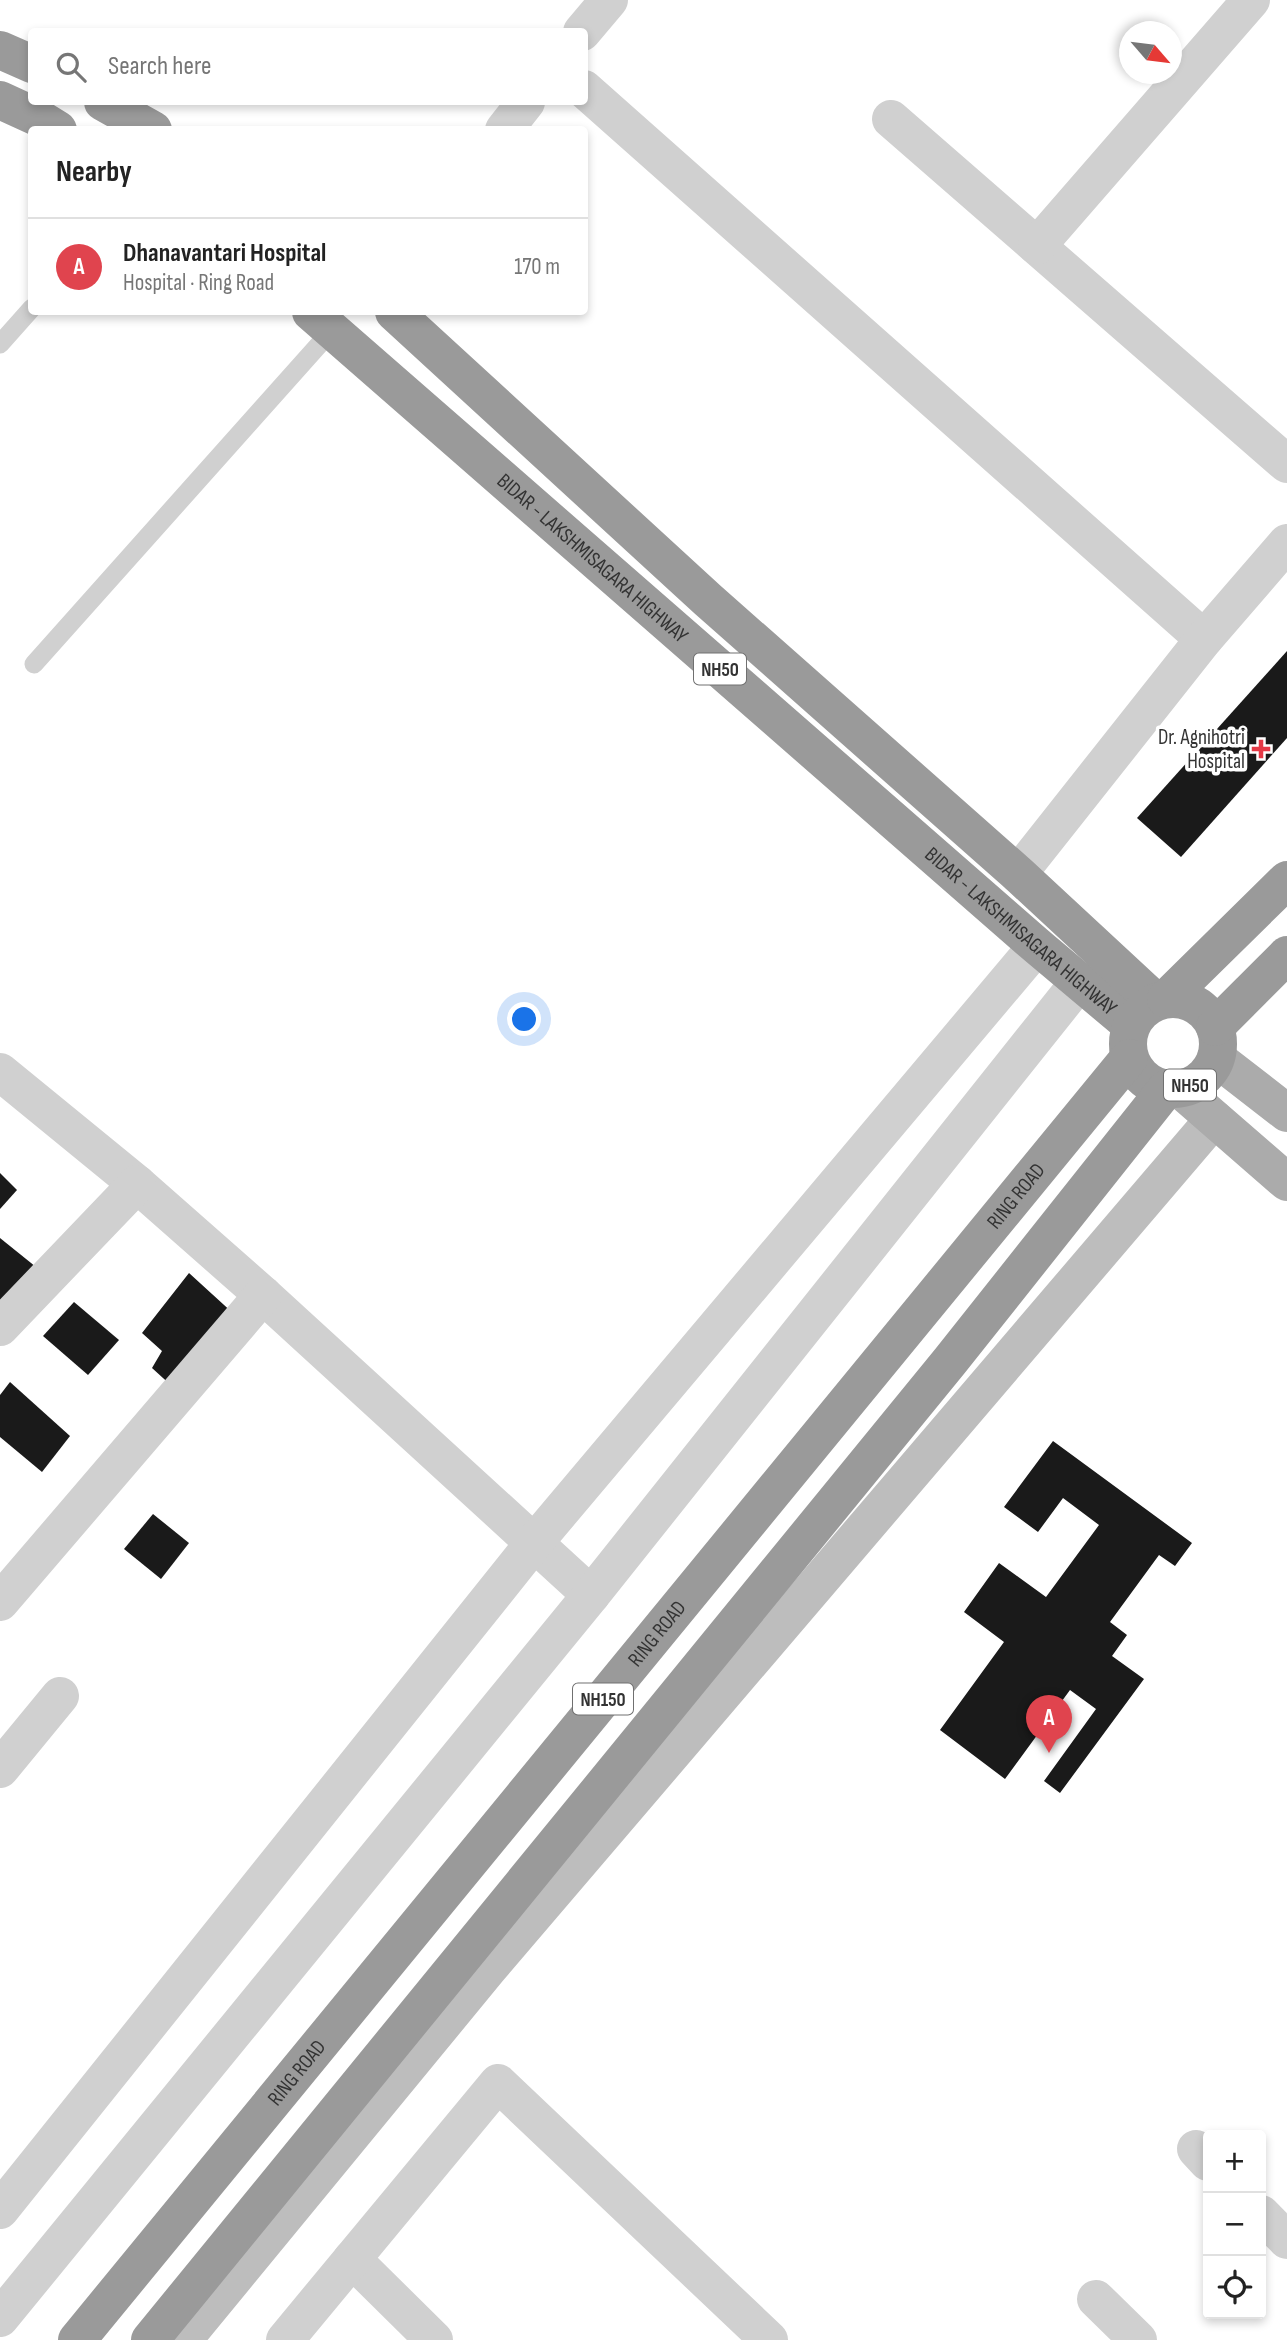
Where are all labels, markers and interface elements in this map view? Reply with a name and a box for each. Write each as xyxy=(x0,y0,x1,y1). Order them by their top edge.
north arrow xyxy=(1119,21,1182,84)
search box xyxy=(28,28,588,105)
icon: search xyxy=(52,48,90,86)
text: Search here xyxy=(108,51,211,82)
text: Nearby xyxy=(56,154,132,190)
text: Dhanavantari Hospital xyxy=(123,238,326,269)
text: A xyxy=(74,253,84,281)
text: 170 m xyxy=(514,253,560,281)
text: Hospital · Ring Road xyxy=(123,269,274,297)
street label: BIDAR - LAKSHMISAGARA HIGHWAY xyxy=(492,468,693,649)
road number: NH50 xyxy=(694,654,746,684)
place label: Dr. Agnihotri Hospital xyxy=(1158,725,1245,774)
marker: Dr. Agnihotri Hospital xyxy=(1251,739,1271,759)
street label: BIDAR - LAKSHMISAGARA HIGHWAY xyxy=(920,842,1122,1021)
your location xyxy=(507,1002,541,1036)
road number: NH50 xyxy=(1164,1070,1216,1100)
street label: RING ROAD xyxy=(982,1158,1051,1234)
street label: RING ROAD xyxy=(623,1596,691,1672)
road number: NH150 xyxy=(573,1684,633,1714)
pin: A xyxy=(1026,1695,1072,1753)
street label: RING ROAD xyxy=(263,2035,331,2111)
map controls xyxy=(1203,2130,1266,2319)
button: + xyxy=(1203,2130,1266,2193)
button: − xyxy=(1203,2193,1266,2256)
button: locate xyxy=(1203,2256,1266,2319)

